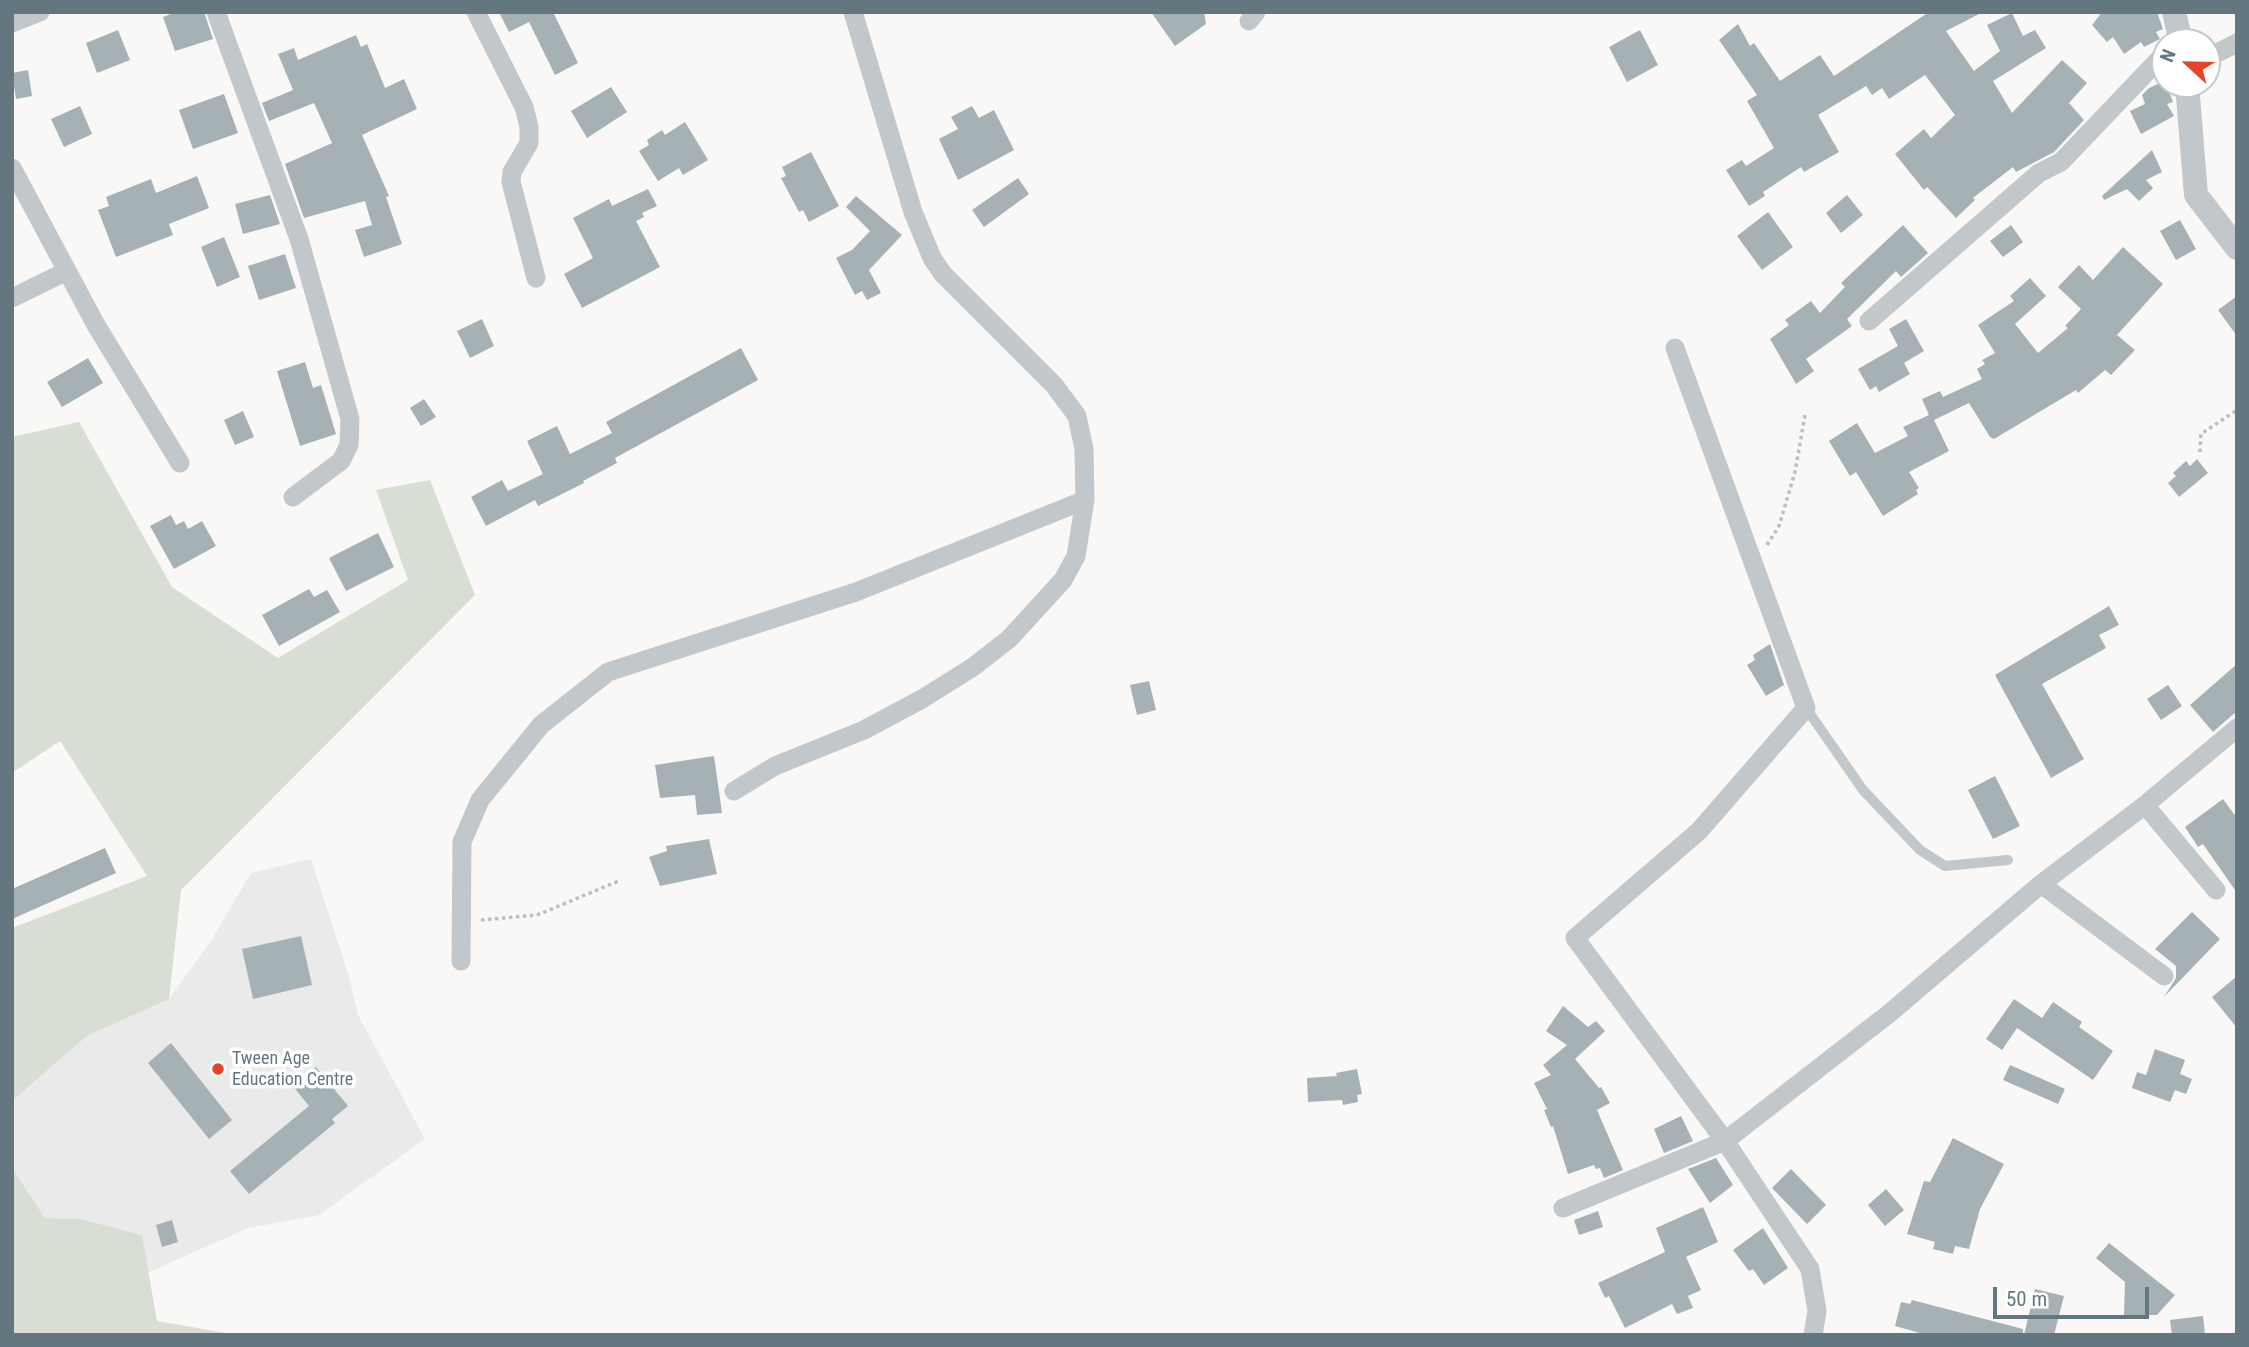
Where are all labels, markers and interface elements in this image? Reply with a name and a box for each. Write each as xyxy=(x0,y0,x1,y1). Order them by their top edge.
north arrow xyxy=(2151,28,2221,98)
text: N xyxy=(2155,46,2181,65)
place label: Tween Age Education Centre xyxy=(232,1048,353,1090)
marker: Tween Age Education Centre xyxy=(210,1061,226,1077)
scale bar xyxy=(1997,1274,2153,1318)
text: 50 m xyxy=(2006,1287,2047,1311)

